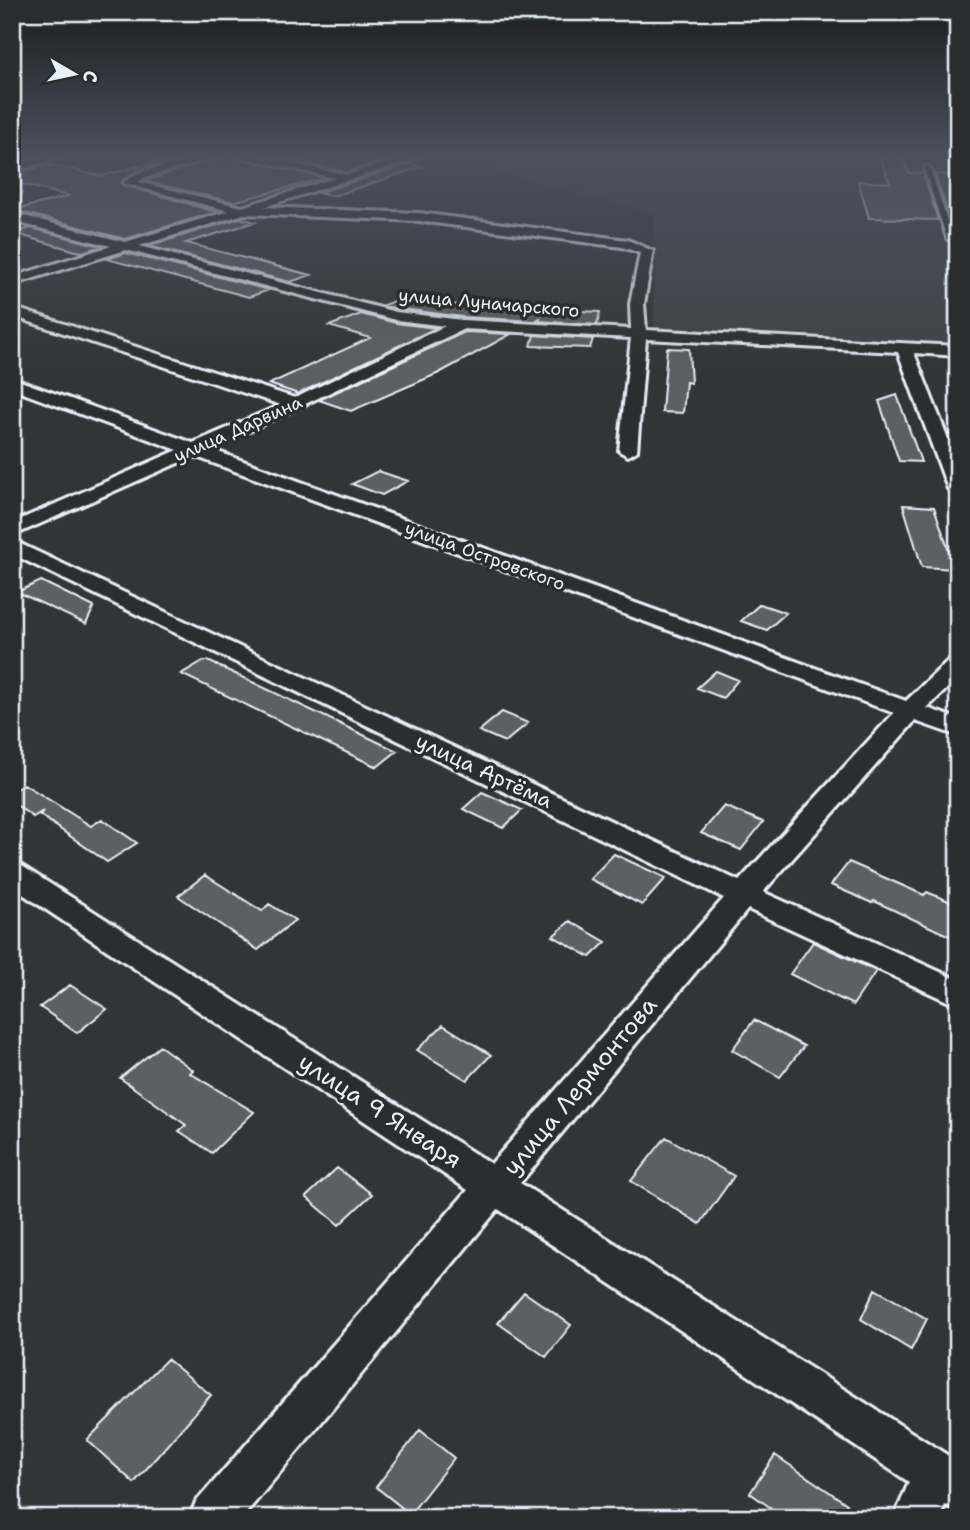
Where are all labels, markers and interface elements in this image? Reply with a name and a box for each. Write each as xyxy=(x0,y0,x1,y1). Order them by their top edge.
north arrow xyxy=(38,38,108,108)
text: С xyxy=(77,69,104,84)
street label: улица Луначарского xyxy=(398,283,580,323)
street label: улица Дарвина xyxy=(170,390,306,468)
street label: улица Островского xyxy=(402,516,568,596)
street label: улица Артёма xyxy=(411,727,557,815)
street label: улица Лермонтова xyxy=(496,990,664,1182)
street label: улица 9 Января xyxy=(292,1046,468,1176)

